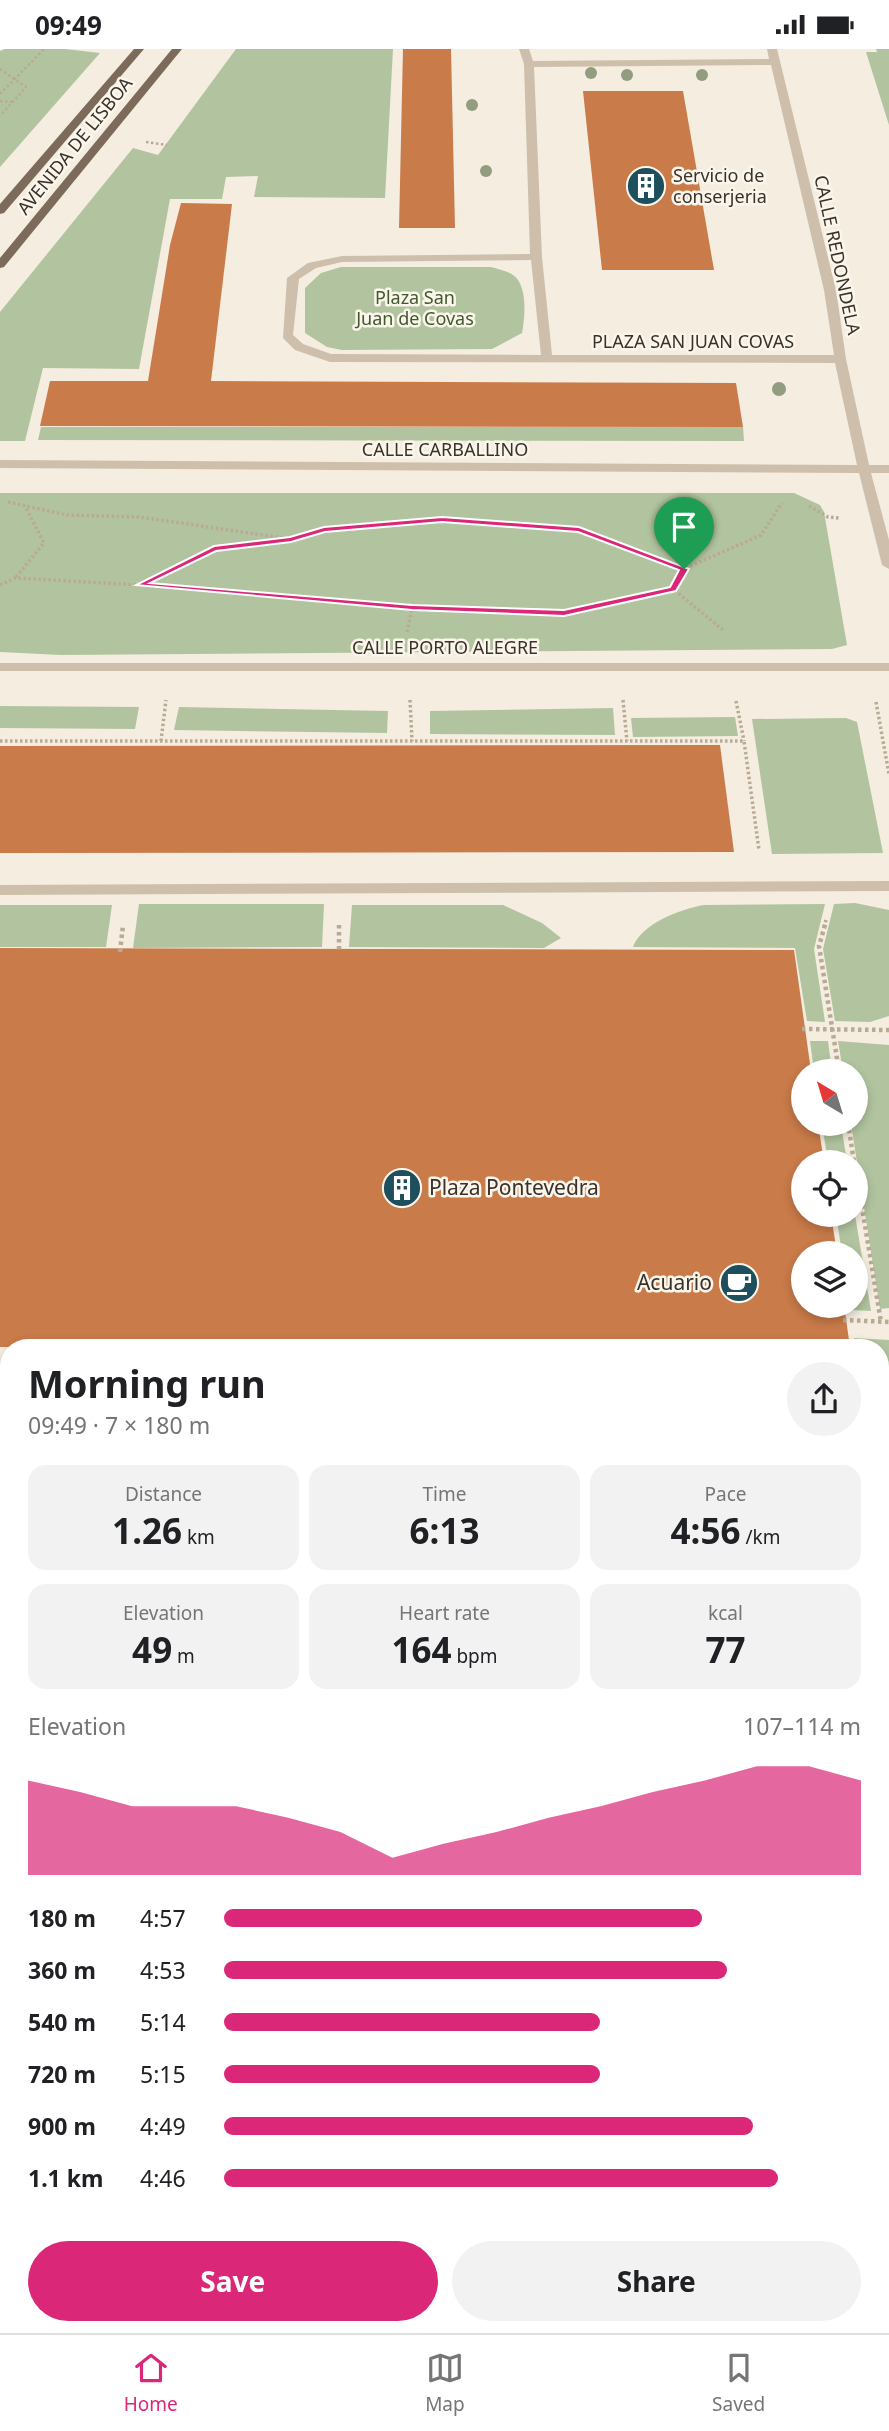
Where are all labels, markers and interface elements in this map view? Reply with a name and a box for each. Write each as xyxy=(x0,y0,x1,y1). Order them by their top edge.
text: 09:49 xyxy=(35,7,102,43)
street label: AVENIDA DE LISBOA xyxy=(11,71,138,219)
place label: Servicio de conserjeria xyxy=(673,163,767,208)
building icon: Servicio de conserjeria xyxy=(625,165,667,207)
street label: CALLE REDONDELA xyxy=(809,173,867,337)
park label: Plaza San Juan de Covas xyxy=(354,285,474,330)
street label: PLAZA SAN JUAN COVAS xyxy=(592,329,794,353)
street label: CALLE CARBALLINO xyxy=(362,437,528,461)
pin xyxy=(654,497,714,569)
icon: arrive xyxy=(665,508,703,546)
street label: CALLE PORTO ALEGRE xyxy=(352,635,538,659)
north arrow xyxy=(791,1059,868,1136)
map controls xyxy=(791,1059,868,1318)
button: locate xyxy=(791,1150,868,1227)
building icon: Plaza Pontevedra xyxy=(381,1167,423,1209)
place label: Plaza Pontevedra xyxy=(429,1173,599,1201)
button: layers xyxy=(791,1241,868,1318)
cafe icon: Acuario xyxy=(718,1262,760,1304)
place label: Acuario xyxy=(637,1268,712,1296)
text: Morning run xyxy=(28,1357,266,1409)
button: share xyxy=(787,1362,861,1436)
text: 09:49 · 7 × 180 m xyxy=(28,1409,210,1441)
text: Distance xyxy=(125,1481,202,1507)
text: Time xyxy=(423,1481,466,1507)
text: Pace xyxy=(705,1481,747,1507)
text: 1.26 xyxy=(112,1507,182,1554)
text: 6:13 xyxy=(410,1507,479,1554)
text: 4:56 xyxy=(671,1507,740,1554)
text: km xyxy=(182,1524,215,1550)
text: /km xyxy=(740,1524,780,1550)
text: Elevation xyxy=(123,1600,204,1626)
text: Heart rate xyxy=(399,1600,490,1626)
text: kcal xyxy=(708,1600,743,1626)
text: 49 xyxy=(132,1626,172,1673)
text: 164 xyxy=(391,1626,451,1673)
text: 77 xyxy=(705,1626,746,1673)
text: m xyxy=(172,1643,195,1669)
text: bpm xyxy=(451,1643,498,1669)
text: Elevation xyxy=(28,1710,126,1742)
text: 107–114 m xyxy=(743,1710,861,1742)
text: 180 m xyxy=(28,1902,96,1934)
text: 4:57 xyxy=(140,1902,186,1934)
text: 360 m xyxy=(28,1954,96,1986)
text: 4:53 xyxy=(140,1954,186,1986)
text: 540 m xyxy=(28,2006,96,2038)
text: 5:14 xyxy=(140,2006,186,2038)
text: 720 m xyxy=(28,2058,96,2090)
text: 5:15 xyxy=(140,2058,186,2090)
text: 900 m xyxy=(28,2110,96,2142)
text: 4:49 xyxy=(140,2110,186,2142)
text: 1.1 km xyxy=(28,2162,103,2194)
text: 4:46 xyxy=(140,2162,186,2194)
button: Save xyxy=(28,2241,438,2321)
button: Share xyxy=(452,2241,861,2321)
tab: Home xyxy=(124,2349,178,2417)
tab: Map xyxy=(425,2349,465,2417)
tab: Saved xyxy=(712,2349,765,2417)

